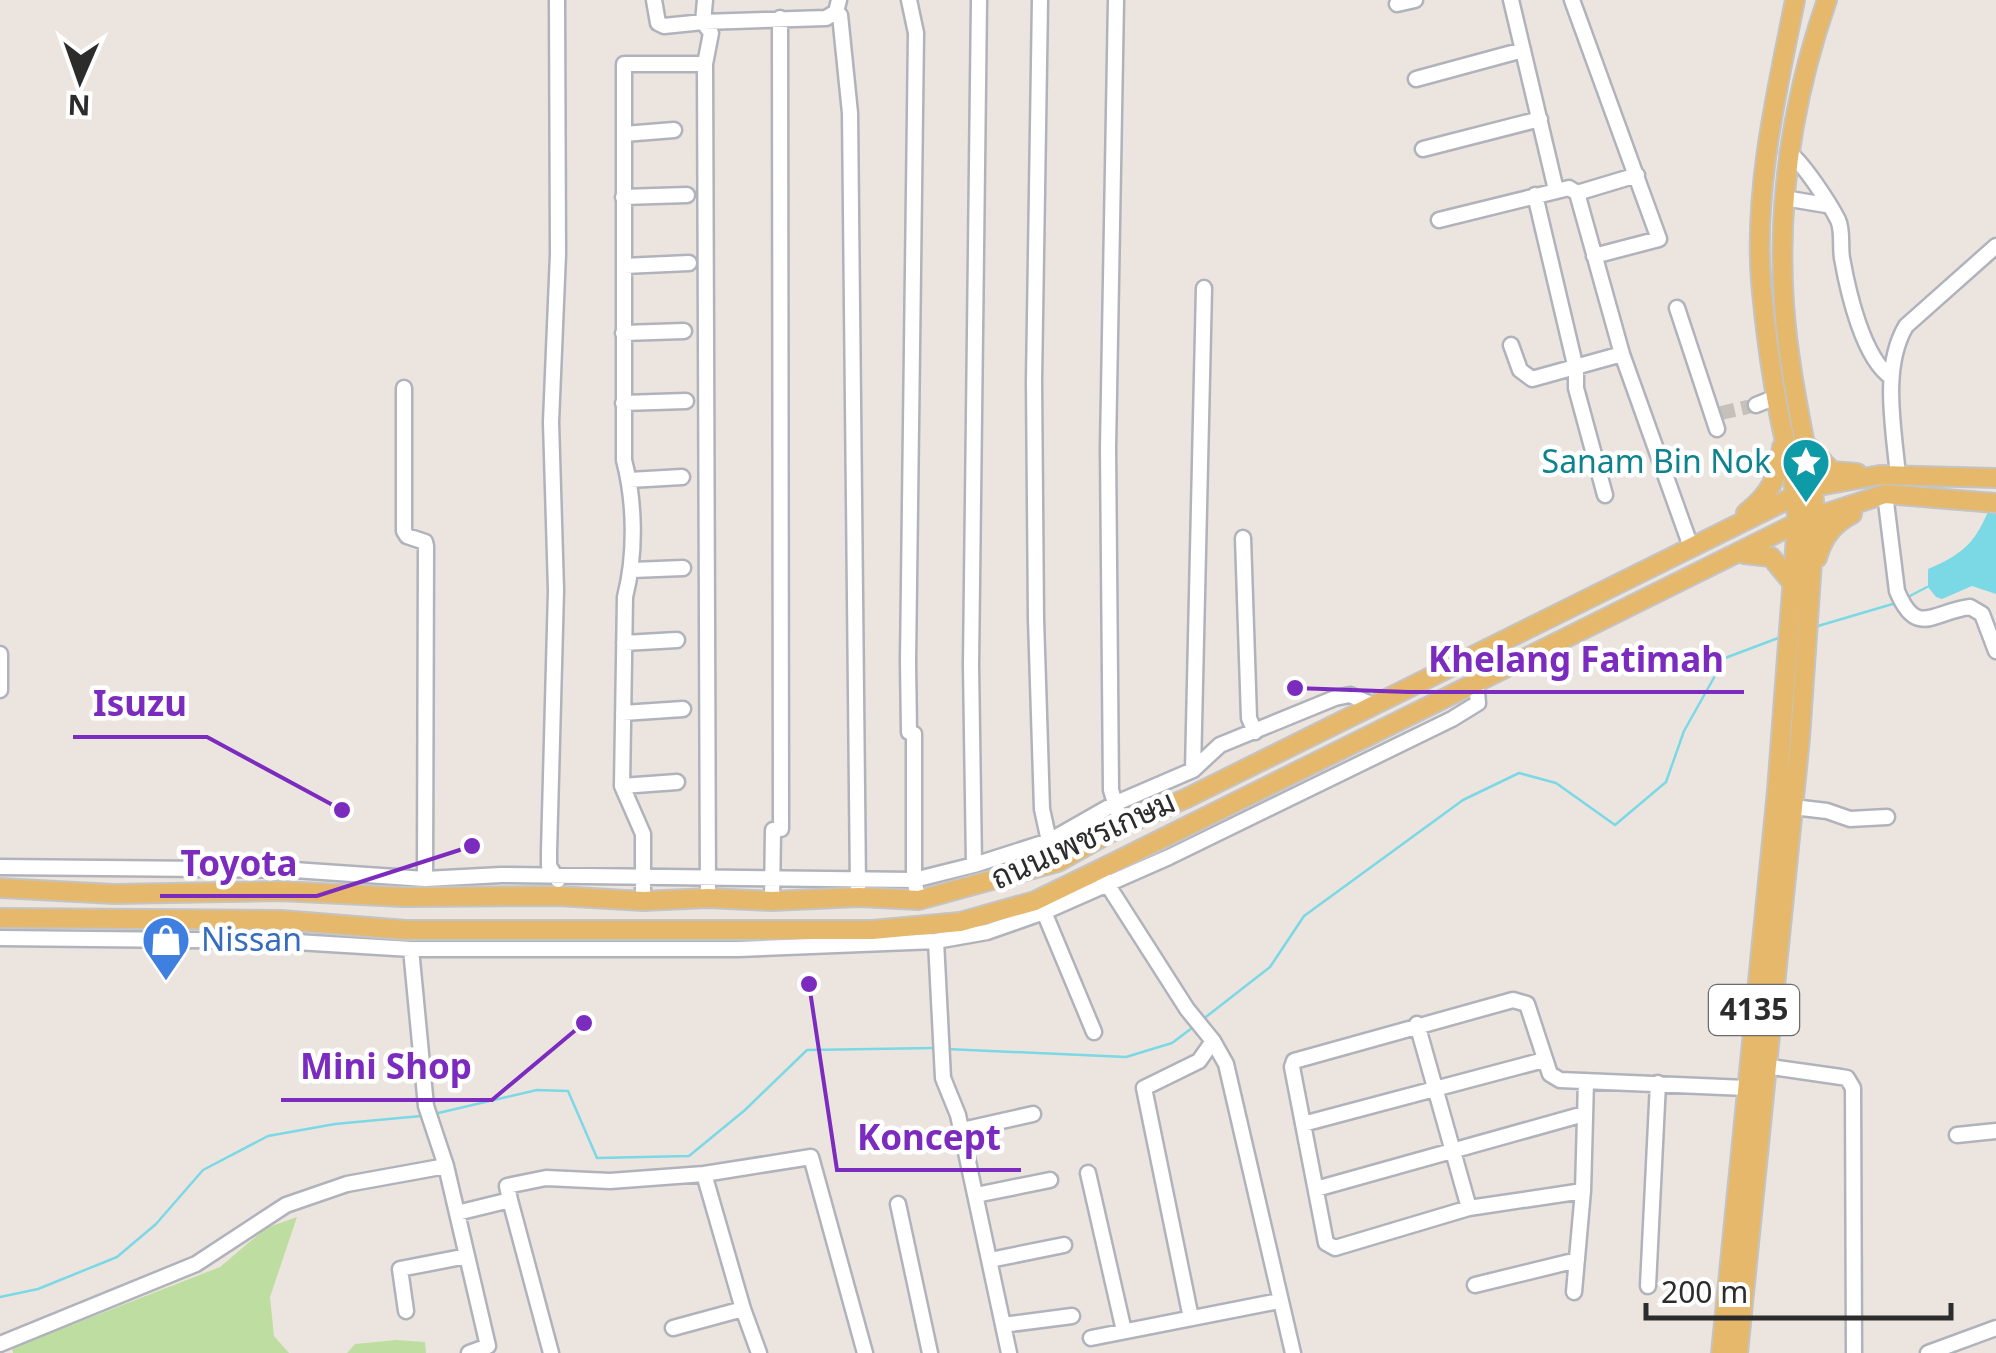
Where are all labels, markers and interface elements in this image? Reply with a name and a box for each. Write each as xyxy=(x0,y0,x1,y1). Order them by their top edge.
north arrow xyxy=(30,30,130,130)
text: N xyxy=(67,87,91,125)
place icon: Sanam Bin Nok xyxy=(1780,436,1832,504)
place label: Sanam Bin Nok xyxy=(1542,439,1771,482)
callout: Khelang Fatimah xyxy=(1408,627,1744,692)
text: Khelang Fatimah xyxy=(1428,635,1724,682)
callout: Isuzu xyxy=(73,672,207,737)
text: Isuzu xyxy=(93,679,187,726)
street label: ถนนเพชรเกษม xyxy=(984,779,1181,898)
callout: Toyota xyxy=(160,831,317,896)
text: Toyota xyxy=(181,839,297,886)
shop icon: Nissan xyxy=(140,914,192,982)
place label: Nissan xyxy=(201,917,302,960)
road number: 4135 xyxy=(1709,985,1799,1035)
callout: Mini Shop xyxy=(281,1035,492,1100)
text: Mini Shop xyxy=(300,1042,472,1089)
callout: Koncept xyxy=(837,1105,1021,1170)
text: Koncept xyxy=(857,1113,1001,1160)
scale bar xyxy=(1646,1258,1951,1320)
text: 200 m xyxy=(1661,1271,1748,1312)

